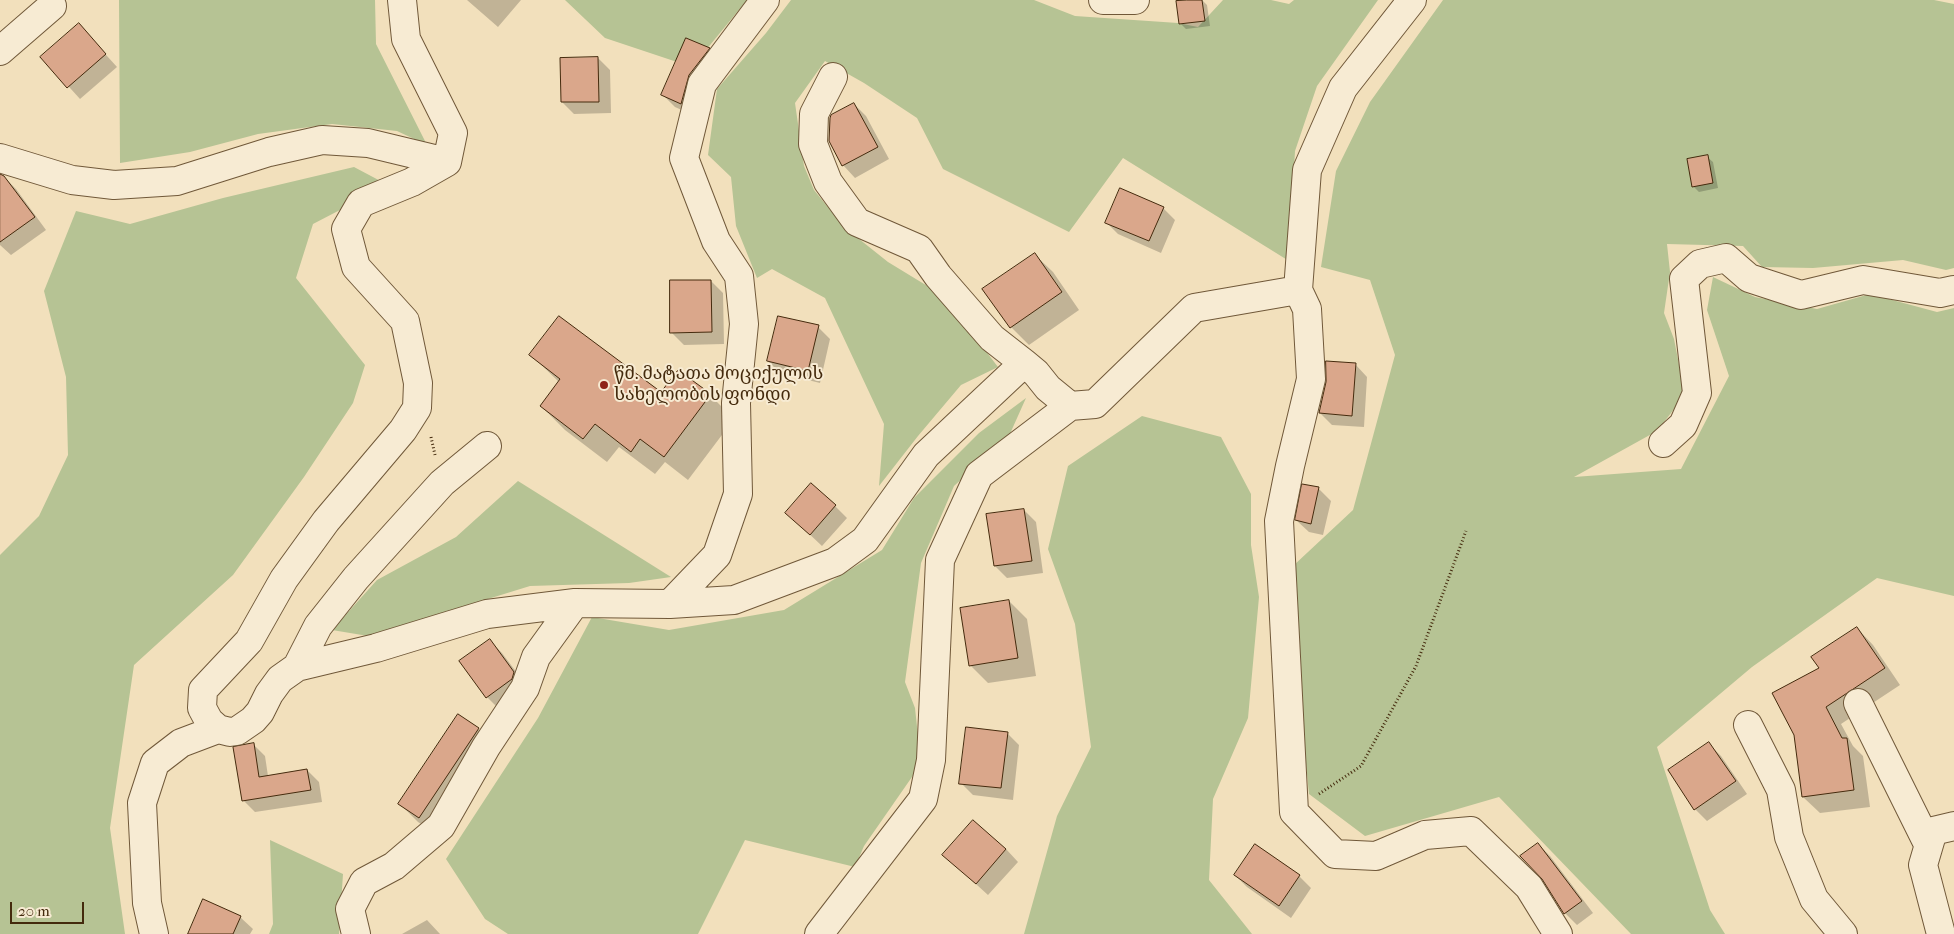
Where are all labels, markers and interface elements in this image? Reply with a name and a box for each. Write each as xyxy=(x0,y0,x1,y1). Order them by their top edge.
place label: წმ. მატათა მოციქულის სახელობის ფონდი xyxy=(614,364,823,406)
marker: წმ. მატათა მოციქულის სახელობის ფონდი xyxy=(598,379,610,391)
scale bar xyxy=(12,892,86,924)
text: 20 m xyxy=(18,902,50,920)

